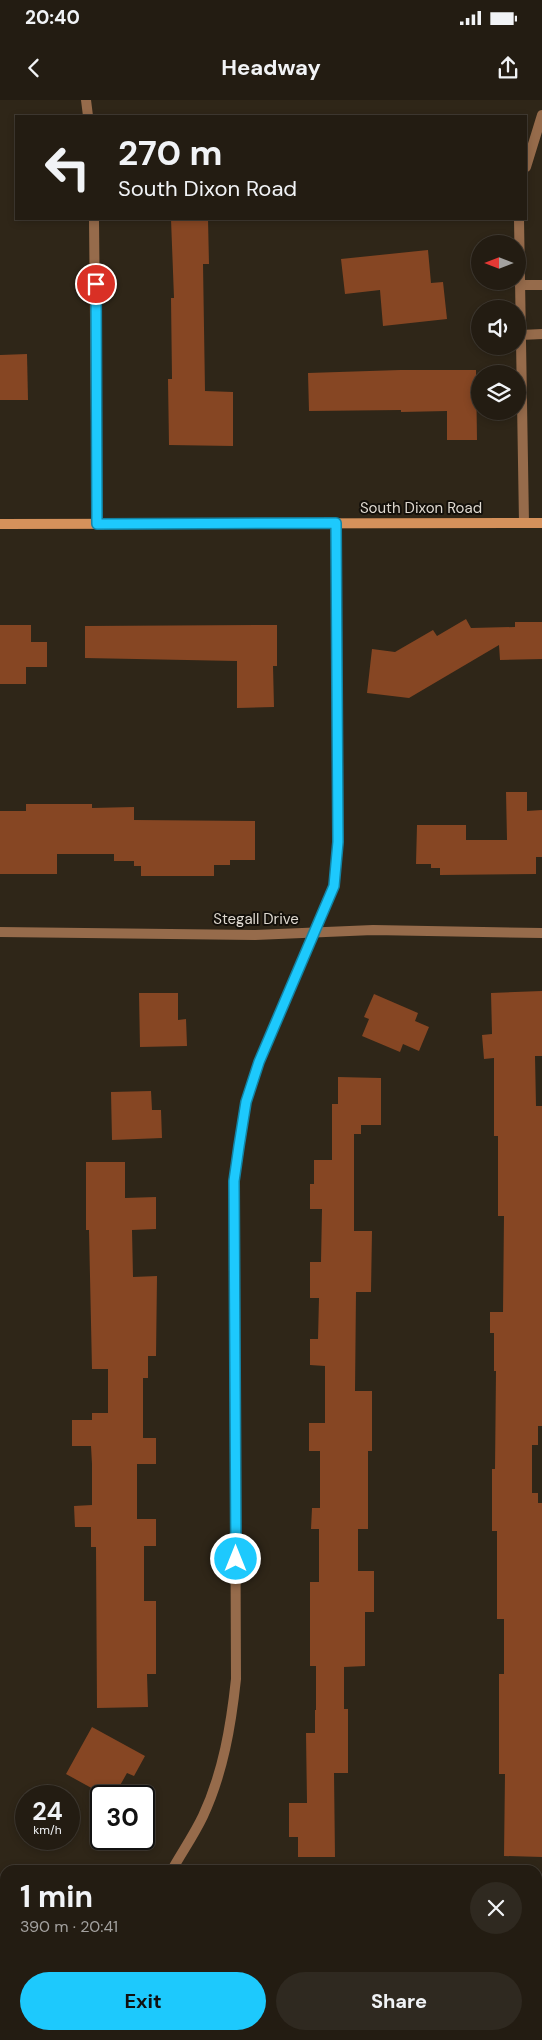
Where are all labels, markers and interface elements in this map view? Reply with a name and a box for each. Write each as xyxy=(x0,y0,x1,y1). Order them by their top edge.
text: 20:40 xyxy=(25,5,80,30)
text: Headway xyxy=(221,53,321,82)
icon: back xyxy=(20,54,48,82)
icon: share xyxy=(494,54,522,82)
text: 270 m xyxy=(118,130,222,176)
icon: left xyxy=(35,135,100,200)
text: South Dixon Road xyxy=(118,174,297,203)
north arrow xyxy=(471,235,526,290)
map controls xyxy=(471,235,526,420)
pin xyxy=(75,263,117,305)
icon: arrive xyxy=(82,270,110,298)
button: sound xyxy=(471,300,526,355)
button: layers xyxy=(471,365,526,420)
street label: South Dixon Road xyxy=(360,498,482,518)
street label: Stegall Drive xyxy=(213,909,299,929)
position arrow xyxy=(209,1532,261,1584)
speed limit sign: 30 xyxy=(90,1785,155,1850)
text: 24 xyxy=(32,1795,63,1828)
text: km/h xyxy=(33,1822,62,1838)
text: 1 min xyxy=(20,1877,93,1916)
button: close xyxy=(470,1882,522,1934)
text: 390 m · 20:41 xyxy=(20,1916,118,1937)
button: Exit xyxy=(20,1972,266,2030)
button: Share xyxy=(276,1972,522,2030)

